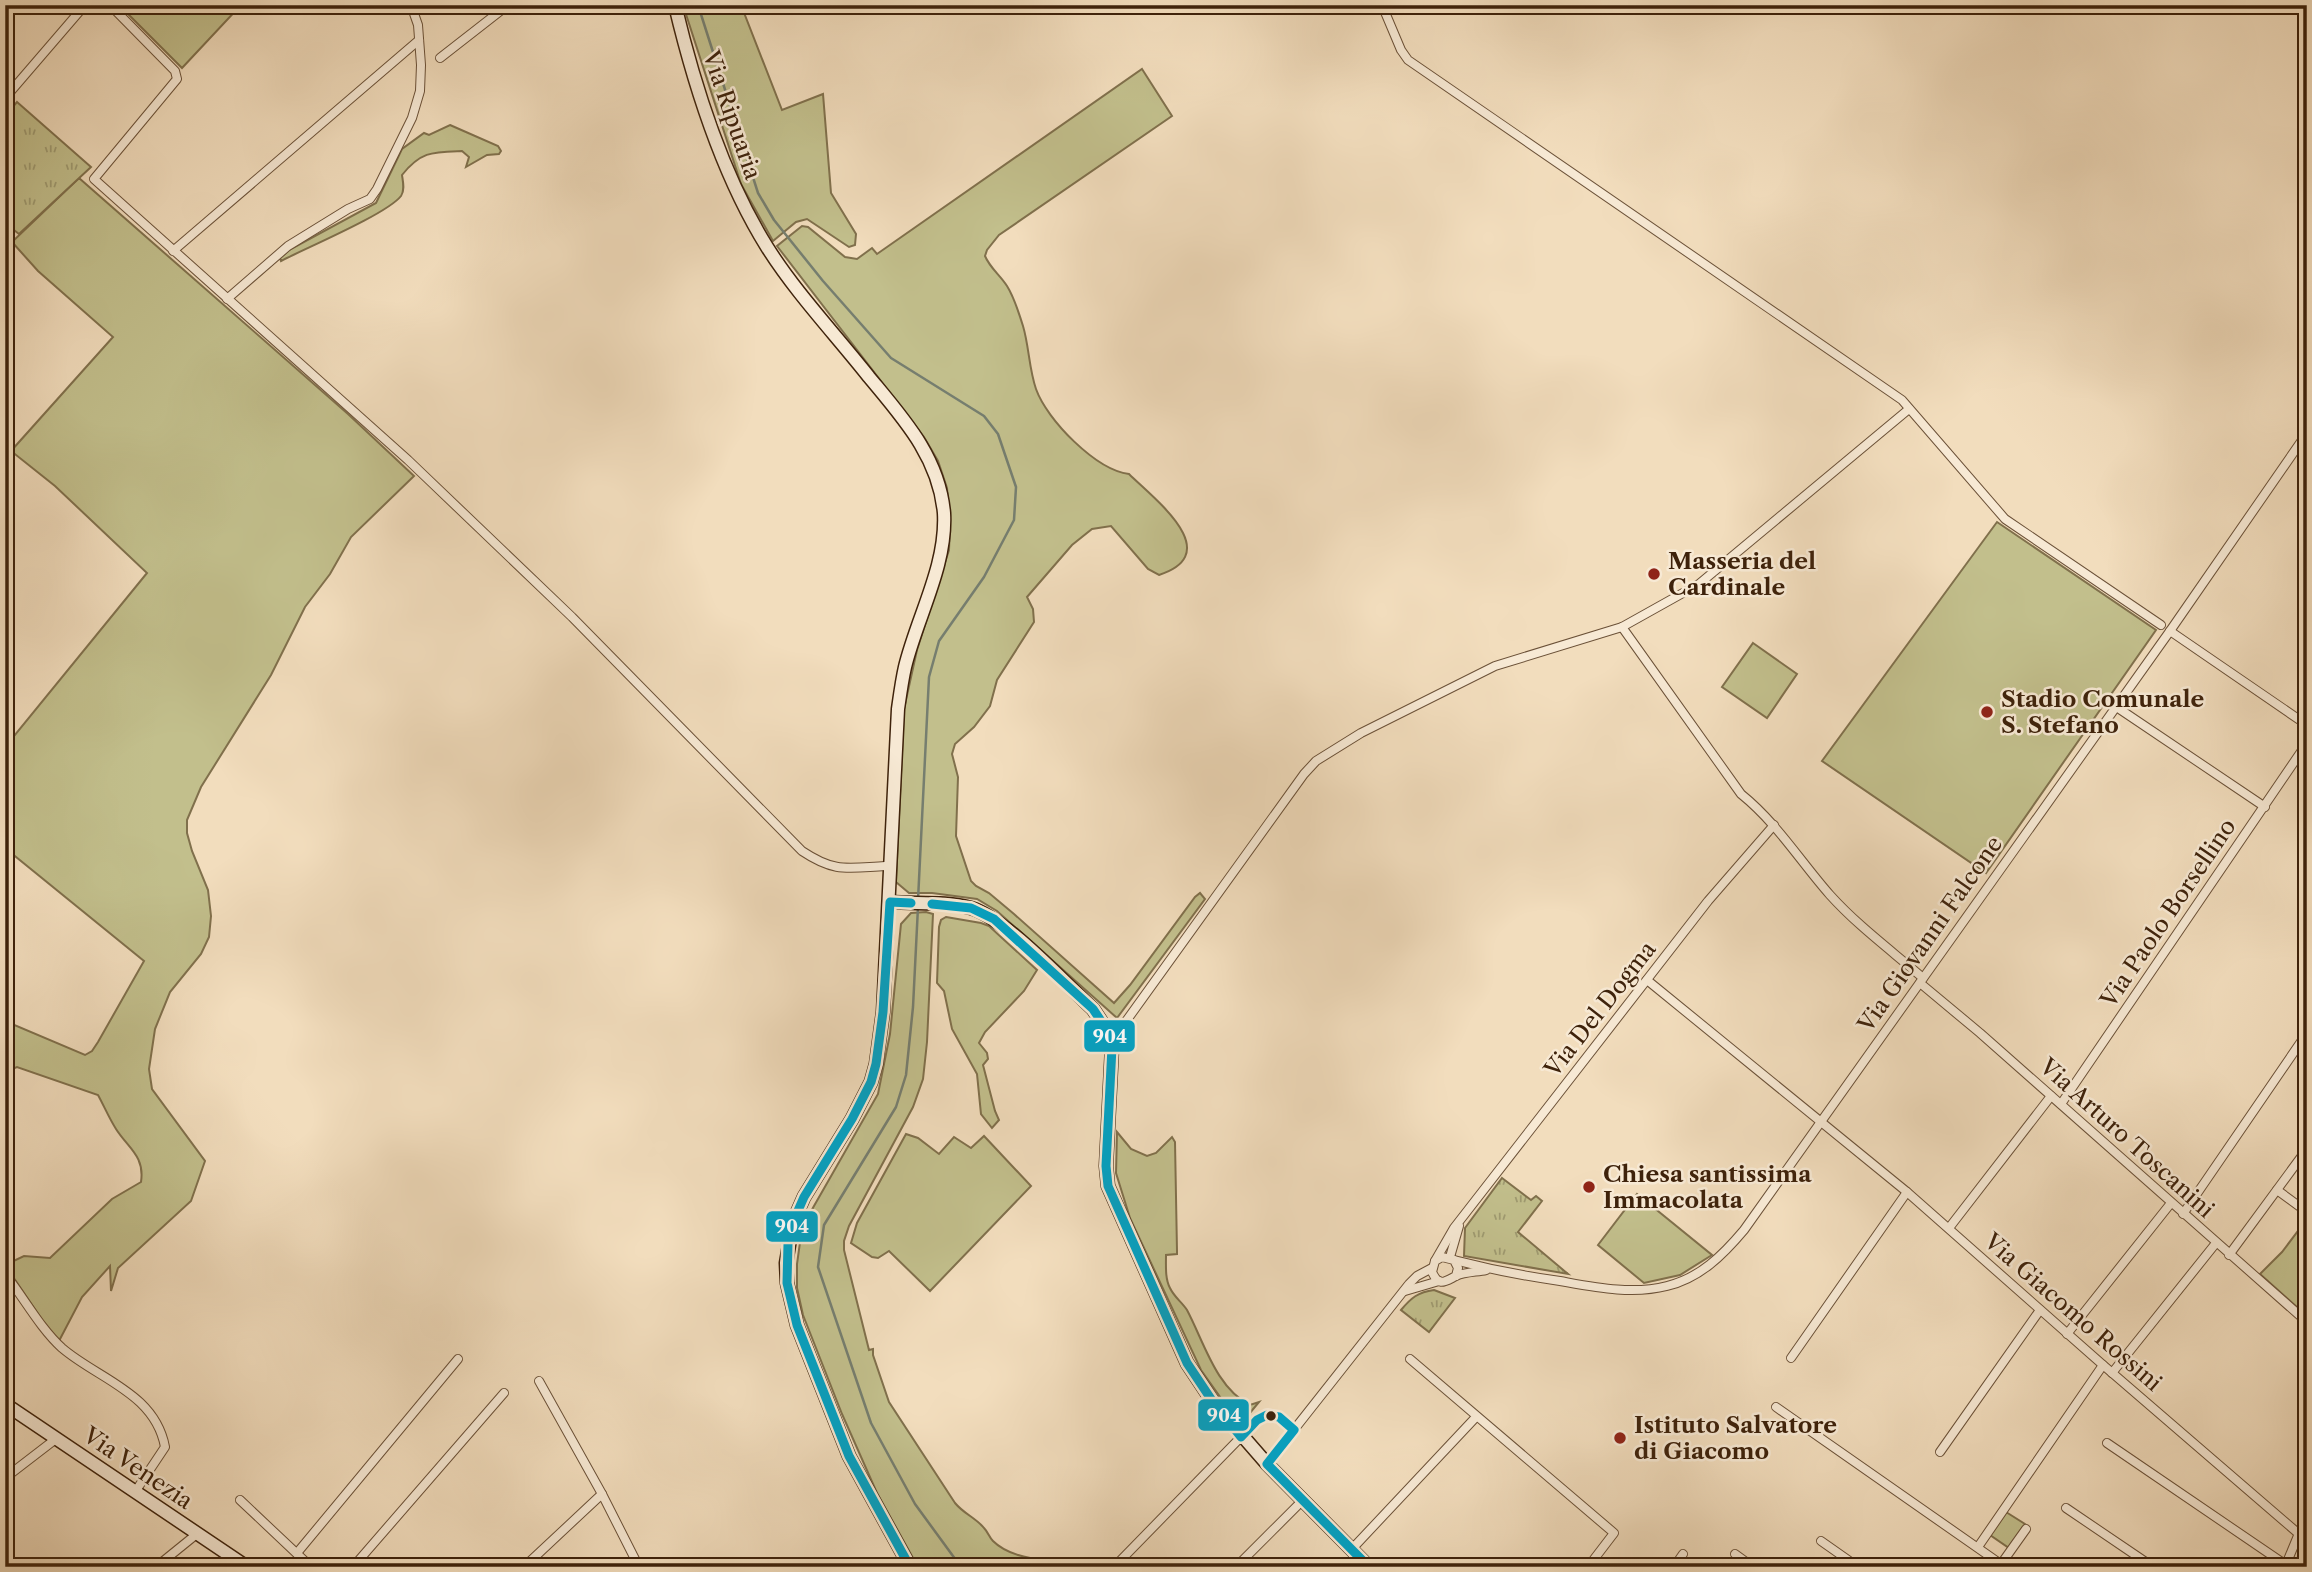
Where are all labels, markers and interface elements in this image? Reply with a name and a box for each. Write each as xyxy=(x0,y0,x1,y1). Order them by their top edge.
street label: Via Ripuaria xyxy=(697,46,767,184)
place label: Masseria del Cardinale xyxy=(1668,547,1816,601)
marker: Masseria del Cardinale xyxy=(1646,566,1662,582)
place label: Stadio Comunale S. Stefano xyxy=(2001,685,2205,739)
marker: Stadio Comunale S. Stefano xyxy=(1979,704,1995,720)
street label: Via Paolo Borsellino xyxy=(2094,813,2242,1014)
street label: Via Giovanni Falcone xyxy=(1851,831,2008,1038)
street label: Via Del Dogma xyxy=(1538,935,1662,1083)
line badge: 904 xyxy=(1083,1019,1136,1053)
text: 904 xyxy=(1093,1025,1127,1048)
street label: Via Arturo Toscanini xyxy=(2033,1052,2220,1224)
place label: Chiesa santissima Immacolata xyxy=(1603,1160,1812,1214)
marker: Chiesa santissima Immacolata xyxy=(1581,1179,1597,1195)
line badge: 904 xyxy=(765,1210,819,1243)
text: 904 xyxy=(775,1215,809,1238)
street label: Via Giacomo Rossini xyxy=(1978,1227,2168,1397)
line badge: 904 xyxy=(1197,1398,1250,1432)
text: 904 xyxy=(1207,1404,1241,1427)
unlabelled marker xyxy=(1264,1409,1278,1423)
place label: Istituto Salvatore di Giacomo xyxy=(1634,1411,1837,1465)
street label: Via Venezia xyxy=(77,1420,199,1515)
marker: Istituto Salvatore di Giacomo xyxy=(1612,1430,1628,1446)

